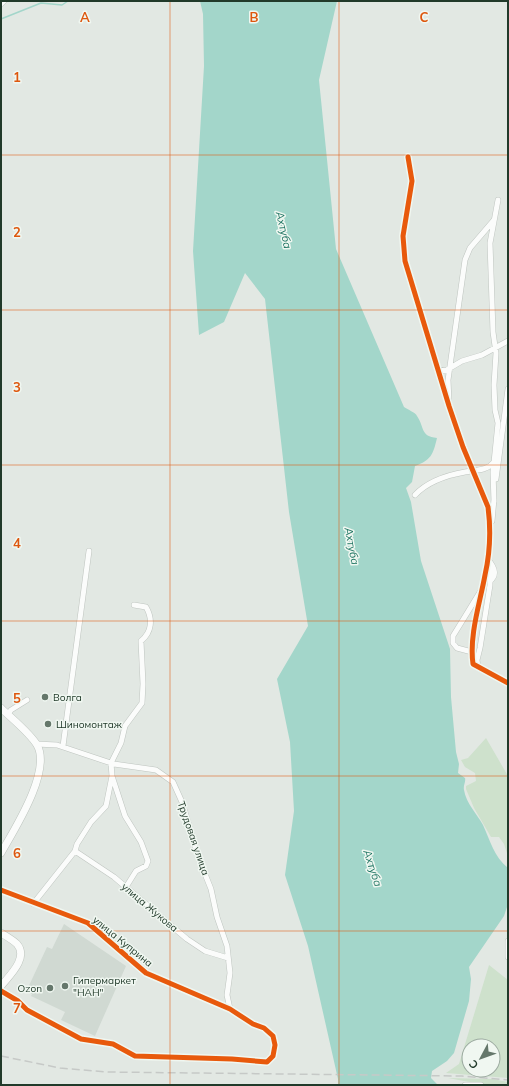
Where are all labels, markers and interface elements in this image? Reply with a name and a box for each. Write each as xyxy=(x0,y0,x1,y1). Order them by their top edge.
text: A xyxy=(80,9,90,25)
text: B xyxy=(250,9,259,25)
text: C xyxy=(420,9,429,25)
text: 1 xyxy=(13,69,21,85)
water label: Ахтуба xyxy=(273,209,295,250)
text: 2 xyxy=(13,224,21,240)
text: 3 xyxy=(13,379,21,395)
water label: Ахтуба xyxy=(341,525,363,566)
text: 4 xyxy=(13,535,21,551)
text: 5 xyxy=(13,690,21,706)
place label: Волга xyxy=(53,691,82,704)
marker: Волга xyxy=(40,692,50,702)
place label: Шиномонтаж xyxy=(56,718,123,731)
marker: Шиномонтаж xyxy=(43,719,53,729)
street label: Трудовая улица xyxy=(175,799,212,877)
text: 6 xyxy=(13,845,21,861)
water label: Ахтуба xyxy=(360,847,386,888)
street label: улица Жукова xyxy=(119,880,181,935)
street label: улица Куприна xyxy=(90,913,155,970)
place label: Гипермаркет "НАН" xyxy=(73,974,136,999)
marker: Гипермаркет "НАН" xyxy=(60,981,70,991)
place label: Ozon xyxy=(18,982,42,995)
marker: Ozon xyxy=(45,983,55,993)
text: 7 xyxy=(13,1000,21,1016)
north arrow xyxy=(461,1038,501,1078)
text: С xyxy=(465,1057,481,1072)

